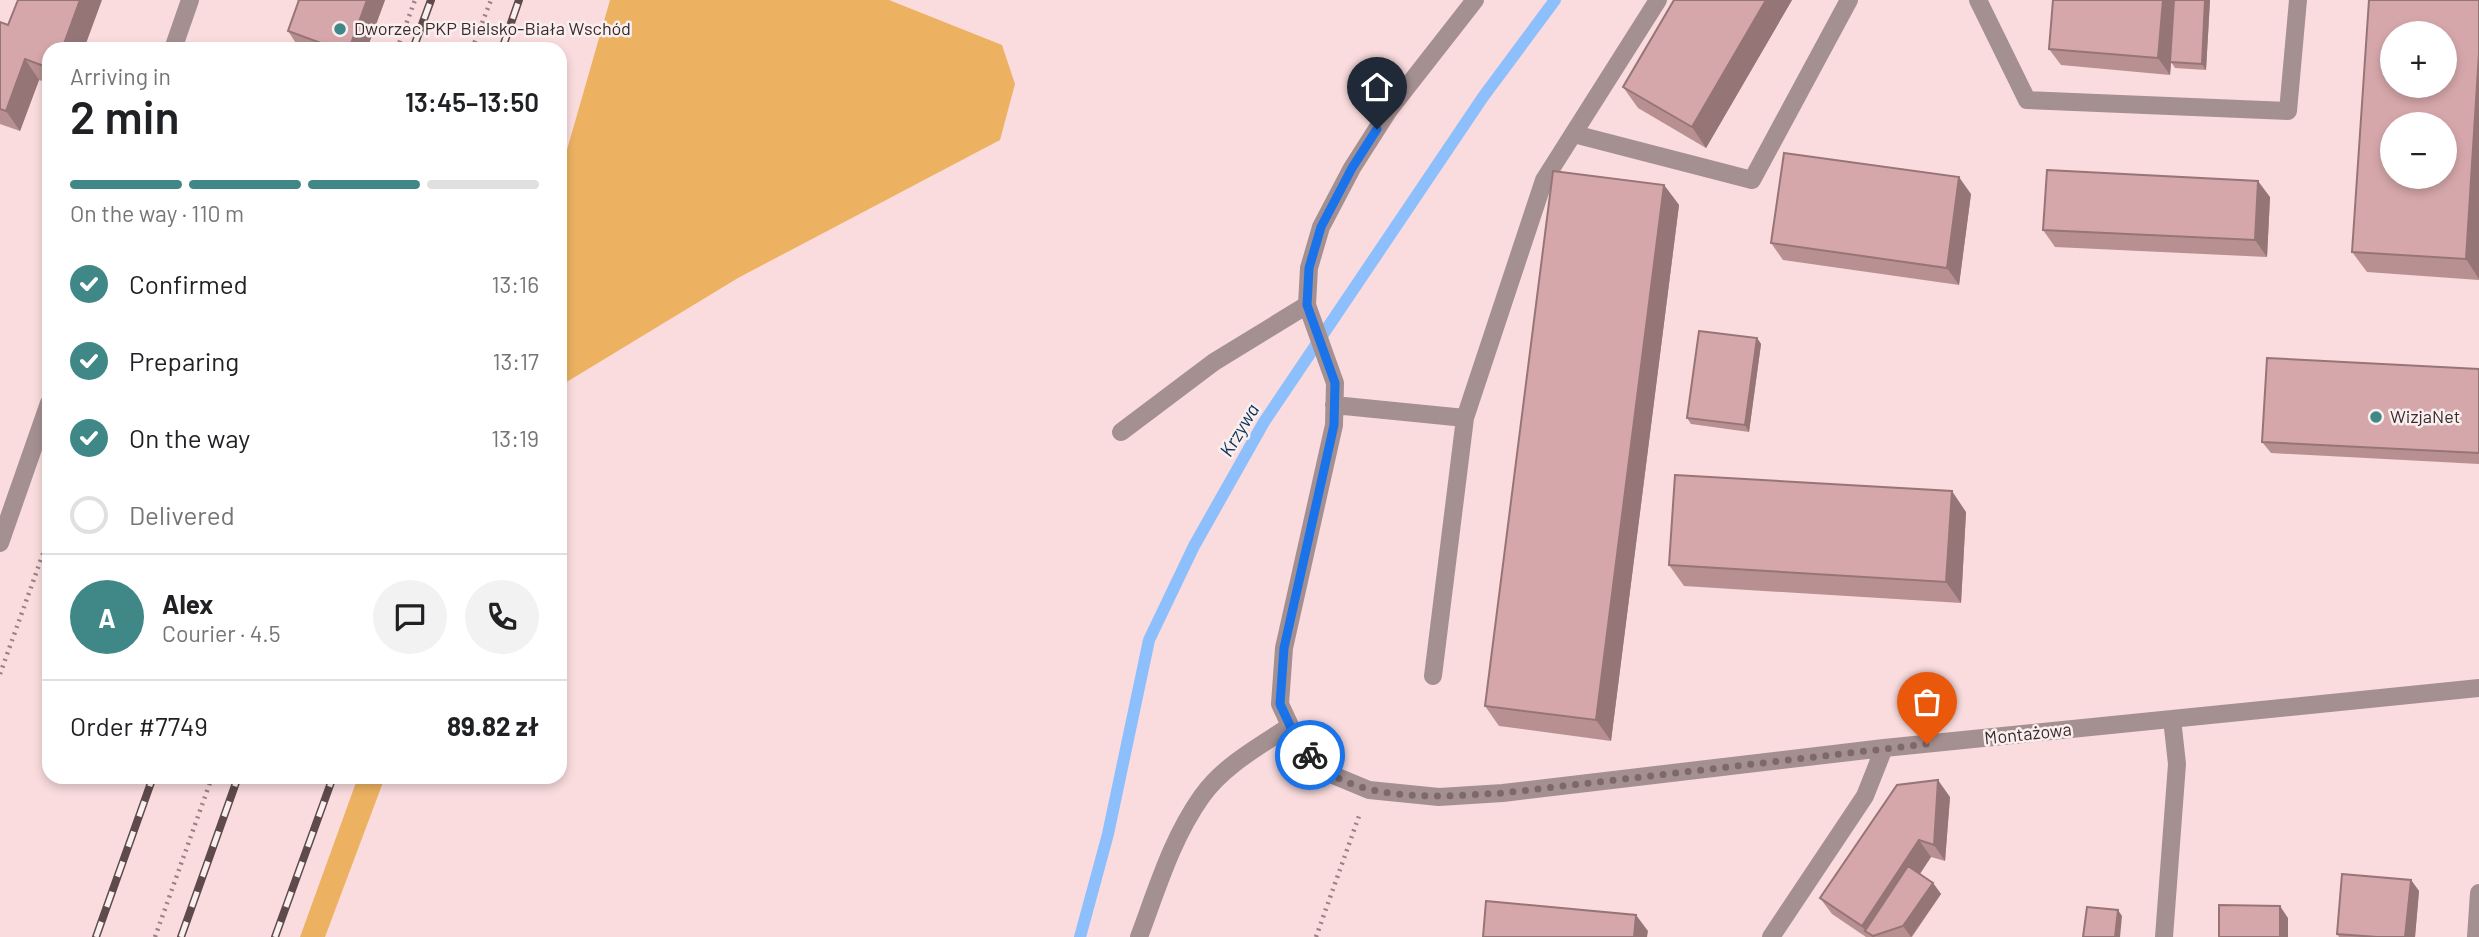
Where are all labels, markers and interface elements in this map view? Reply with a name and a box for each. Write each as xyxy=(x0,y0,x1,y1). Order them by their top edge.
place label: Dworzec PKP Bielsko-Biała Wschód xyxy=(354,17,631,39)
marker: Dworzec PKP Bielsko-Biała Wschód xyxy=(332,21,348,37)
map controls xyxy=(2380,21,2457,189)
button: + xyxy=(2380,21,2457,98)
pin xyxy=(1347,57,1407,129)
text: Arriving in xyxy=(70,62,171,90)
icon: home xyxy=(1358,68,1396,106)
text: 13:45–13:50 xyxy=(405,86,539,117)
text: 2 min xyxy=(70,88,179,143)
button: − xyxy=(2380,112,2457,189)
text: On the way · 110 m xyxy=(70,199,244,227)
icon: check xyxy=(70,265,108,303)
text: Confirmed xyxy=(129,268,248,299)
text: 13:16 xyxy=(491,270,539,298)
icon: check xyxy=(70,342,108,380)
text: Preparing xyxy=(129,345,239,376)
text: 13:17 xyxy=(492,347,539,375)
water label: Krzywa xyxy=(1214,399,1263,460)
place label: WizjaNet xyxy=(2390,405,2460,427)
marker: WizjaNet xyxy=(2368,409,2384,425)
icon: check xyxy=(70,419,108,457)
text: On the way xyxy=(129,422,250,453)
text: 13:19 xyxy=(491,424,539,452)
text: Delivered xyxy=(129,499,235,530)
button: chat xyxy=(373,580,447,654)
button: phone xyxy=(465,580,539,654)
text: Alex xyxy=(162,588,213,619)
text: A xyxy=(98,602,116,633)
text: Courier · 4.5 xyxy=(162,619,281,647)
pin xyxy=(1897,672,1957,744)
icon: bag xyxy=(1908,683,1946,721)
text: Order #7749 xyxy=(70,710,208,741)
text: 89.82 zł xyxy=(447,710,539,741)
street label: Montażowa xyxy=(1983,717,2073,749)
courier xyxy=(1275,720,1345,790)
icon: bike xyxy=(1291,736,1329,774)

